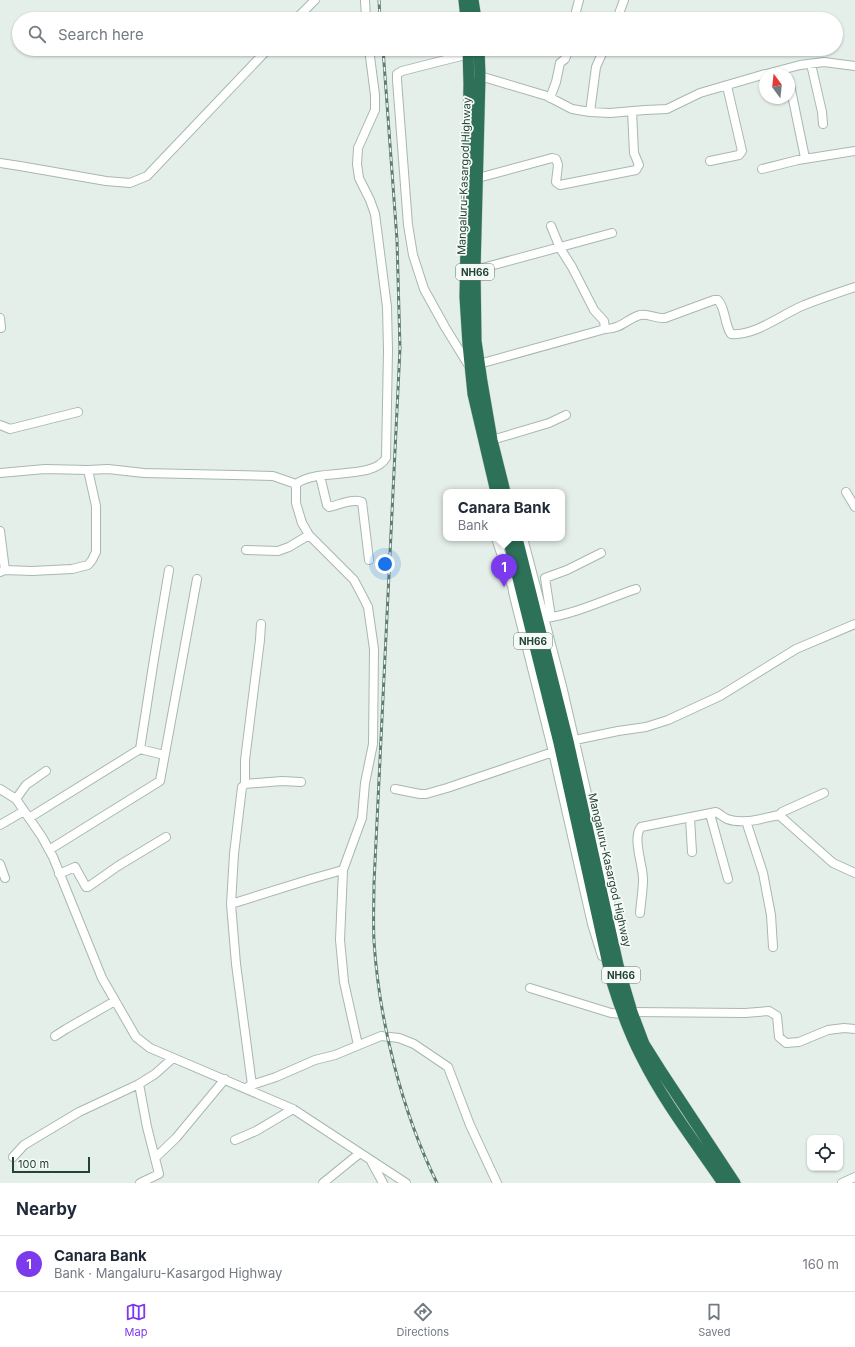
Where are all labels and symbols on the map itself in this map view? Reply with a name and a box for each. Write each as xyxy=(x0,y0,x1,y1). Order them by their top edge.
north arrow xyxy=(759,68,795,104)
street label: Mangaluru-Kasargod Highway xyxy=(454,97,474,255)
road number: NH66 xyxy=(456,264,494,280)
your location xyxy=(375,554,395,574)
pin: 1 xyxy=(491,554,517,587)
road number: NH66 xyxy=(514,633,552,649)
street label: Mangaluru-Kasargod Highway xyxy=(585,791,635,949)
road number: NH66 xyxy=(602,967,640,983)
scale bar xyxy=(12,1155,90,1174)

